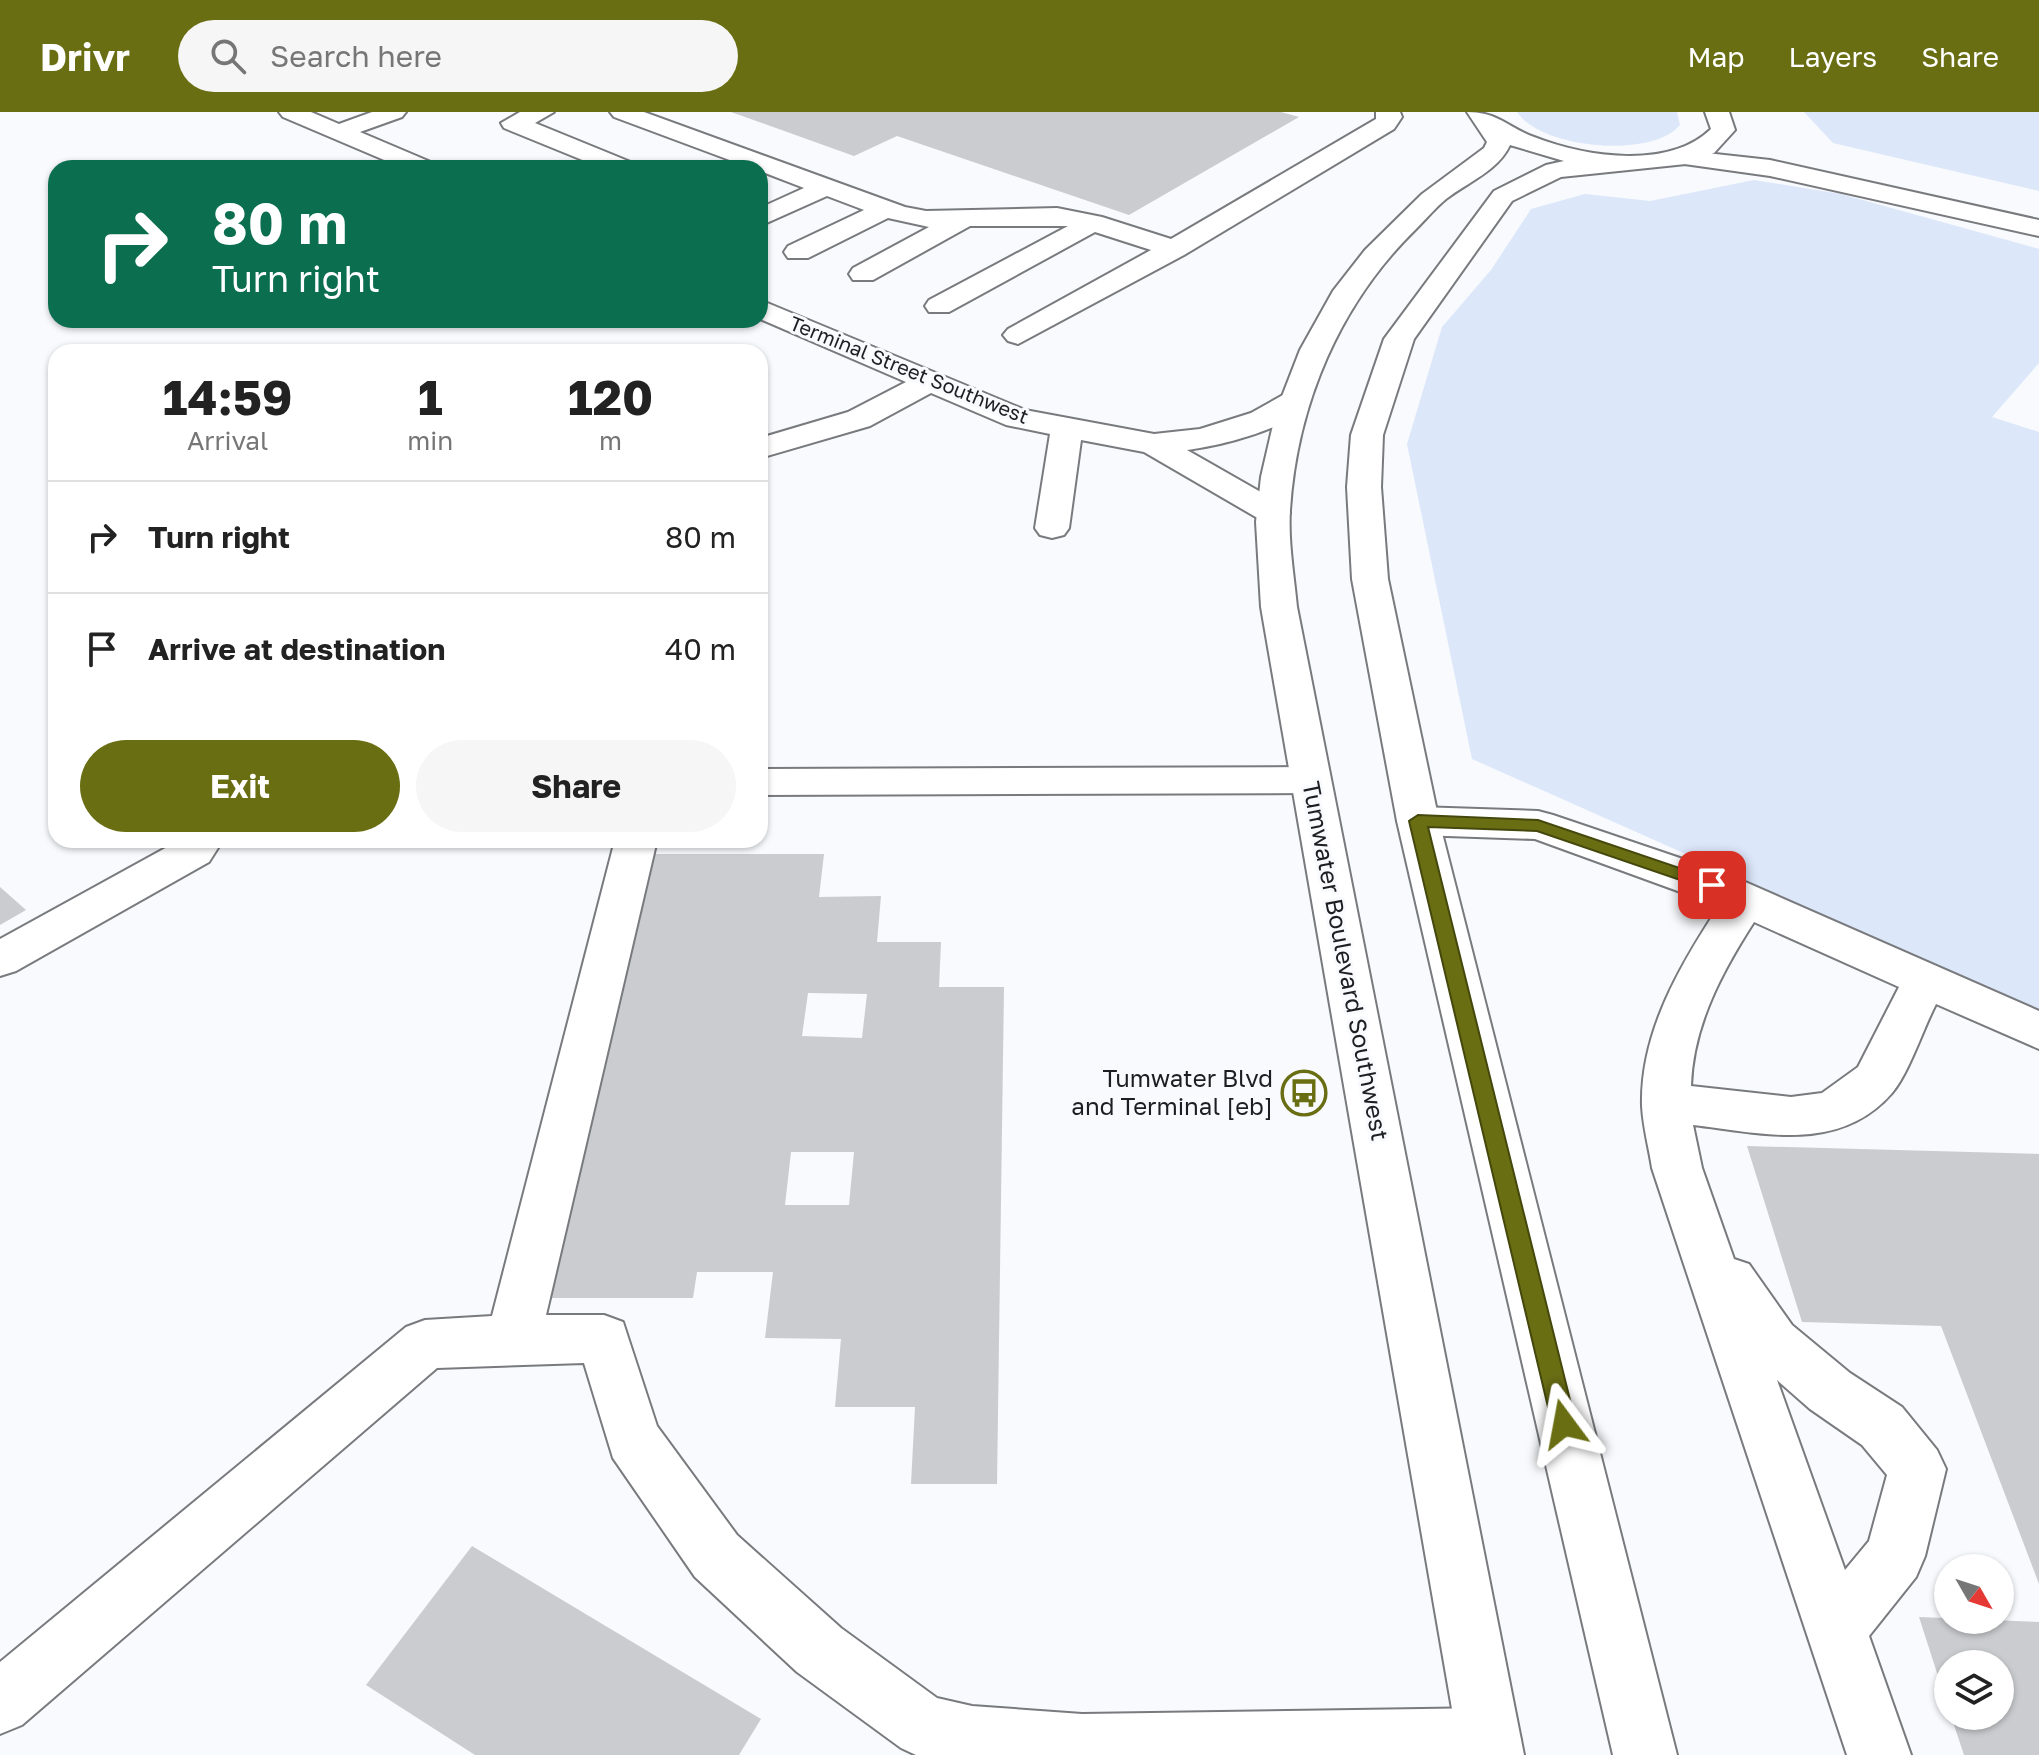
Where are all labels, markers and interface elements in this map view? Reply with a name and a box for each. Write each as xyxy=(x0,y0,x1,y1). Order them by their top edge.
search box xyxy=(178,20,738,92)
text: Drivr xyxy=(40,34,130,79)
icon: search xyxy=(206,34,250,78)
text: Search here xyxy=(270,38,442,74)
text: Map xyxy=(1687,40,1745,73)
text: Layers xyxy=(1789,40,1877,73)
text: Share xyxy=(1921,40,1999,73)
text: 80 m xyxy=(212,189,347,256)
icon: right xyxy=(80,192,184,296)
text: Turn right xyxy=(212,257,380,300)
street label: Terminal Street Southwest xyxy=(786,310,1032,428)
text: 14:59 xyxy=(163,368,293,426)
text: 1 xyxy=(418,368,443,426)
text: 120 xyxy=(568,368,653,426)
text: Arrival xyxy=(187,425,268,456)
text: min xyxy=(407,425,453,456)
text: m xyxy=(599,425,622,456)
icon: right xyxy=(80,515,124,559)
text: Turn right xyxy=(148,519,290,555)
text: 80 m xyxy=(665,519,736,555)
icon: arrive xyxy=(80,627,124,671)
text: Arrive at destination xyxy=(148,631,445,667)
text: 40 m xyxy=(665,631,736,667)
button: Exit xyxy=(80,740,400,832)
button: Share xyxy=(416,740,736,832)
street label: Tumwater Boulevard Southwest xyxy=(1297,779,1396,1143)
pin xyxy=(1678,851,1746,919)
icon: arrive xyxy=(1690,863,1734,907)
place label: Tumwater Blvd and Terminal [eb] xyxy=(1071,1063,1273,1120)
bus stop icon: Tumwater Blvd and Terminal [eb] xyxy=(1280,1069,1328,1117)
position arrow xyxy=(1522,1382,1606,1466)
north arrow xyxy=(1934,1554,2014,1634)
map controls xyxy=(1934,1554,2014,1730)
button: layers xyxy=(1934,1650,2014,1730)

